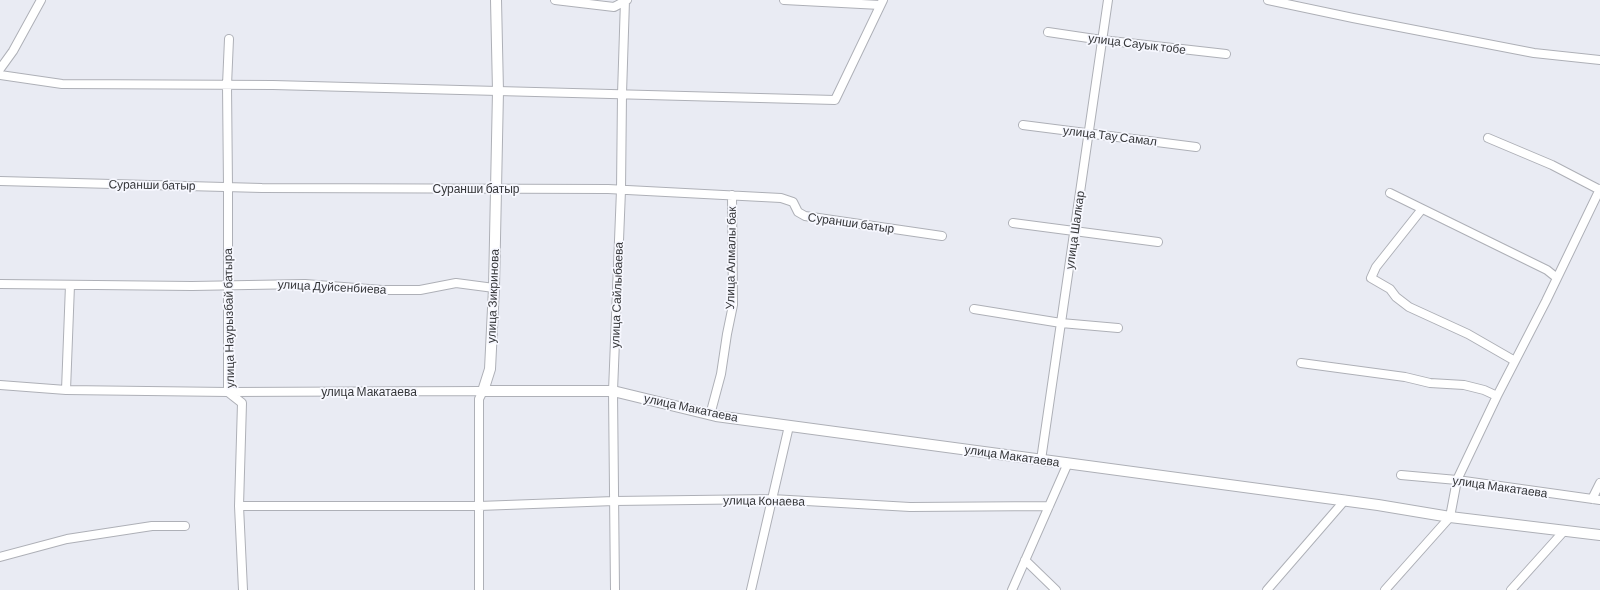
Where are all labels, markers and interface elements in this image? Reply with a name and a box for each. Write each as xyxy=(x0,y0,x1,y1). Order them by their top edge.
street label: улица Сауык тобе xyxy=(1087,31,1187,57)
street label: улица Тау Самал xyxy=(1062,123,1158,149)
street label: Суранши батыр xyxy=(108,177,196,193)
street label: Суранши батыр xyxy=(432,182,520,196)
street label: улица Шалкар xyxy=(1062,190,1088,270)
street label: Улица Алмалы бак xyxy=(723,206,739,310)
street label: Суранши батыр xyxy=(807,210,895,236)
street label: улица Сайлыбаева xyxy=(608,242,626,348)
street label: улица Наурызбай батыра xyxy=(221,248,237,388)
street label: улица Зикринова xyxy=(484,249,502,343)
street label: улица Дуйсенбиева xyxy=(277,277,387,297)
street label: улица Макатаева xyxy=(321,385,417,399)
street label: улица Макатаева xyxy=(643,391,739,425)
street label: улица Макатаева xyxy=(964,442,1060,470)
street label: улица Макатаева xyxy=(1452,473,1548,501)
street label: улица Конаева xyxy=(723,493,805,509)

